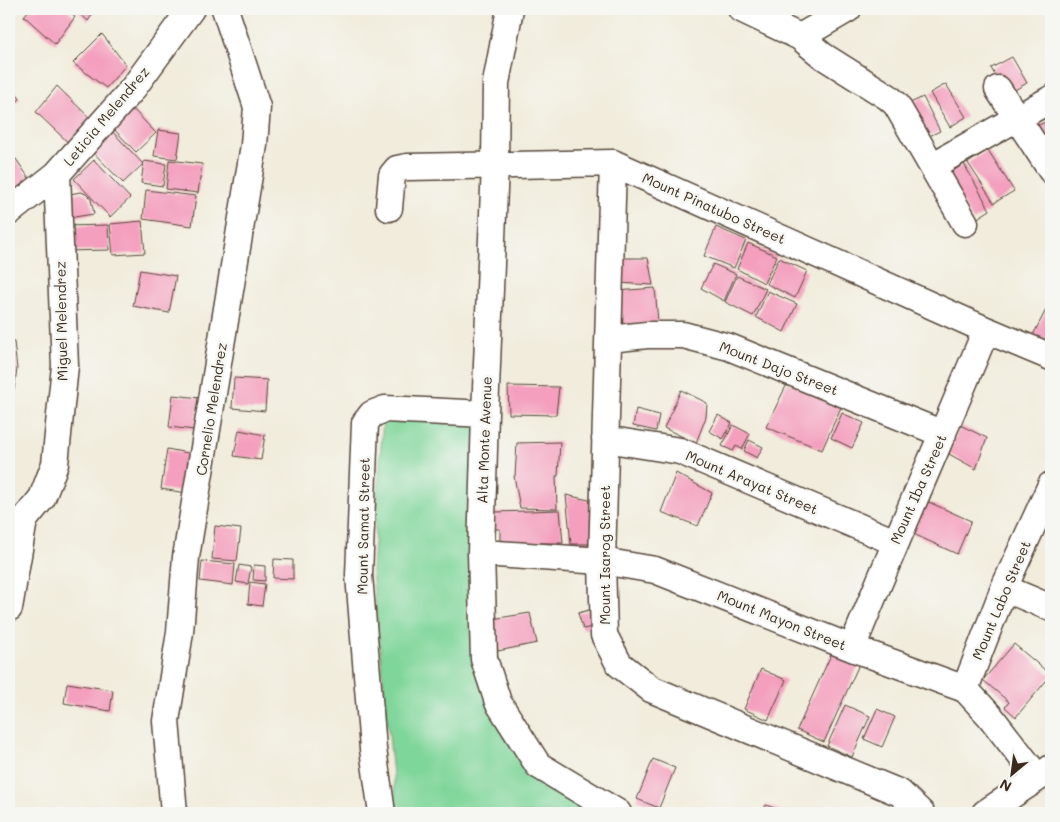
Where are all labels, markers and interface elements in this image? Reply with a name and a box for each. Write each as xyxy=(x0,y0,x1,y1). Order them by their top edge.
street label: Leticia Melendrez xyxy=(59,62,153,170)
street label: Mount Pinatubo Street xyxy=(639,168,789,248)
street label: Miguel Melendrez xyxy=(50,261,72,381)
street label: Mount Dajo Street xyxy=(717,337,841,399)
street label: Cornelio Melendrez xyxy=(191,341,231,477)
street label: Alta Monte Avenue xyxy=(472,376,496,504)
street label: Mount Iba Street xyxy=(885,431,951,547)
street label: Mount Arayat Street xyxy=(683,445,821,519)
street label: Mount Samat Street xyxy=(352,457,374,595)
street label: Mount Isarog Street xyxy=(595,485,614,625)
street label: Mount Labo Street xyxy=(967,537,1035,663)
street label: Mount Mayon Street xyxy=(715,585,849,655)
north arrow xyxy=(988,750,1038,800)
text: N xyxy=(996,775,1015,797)

